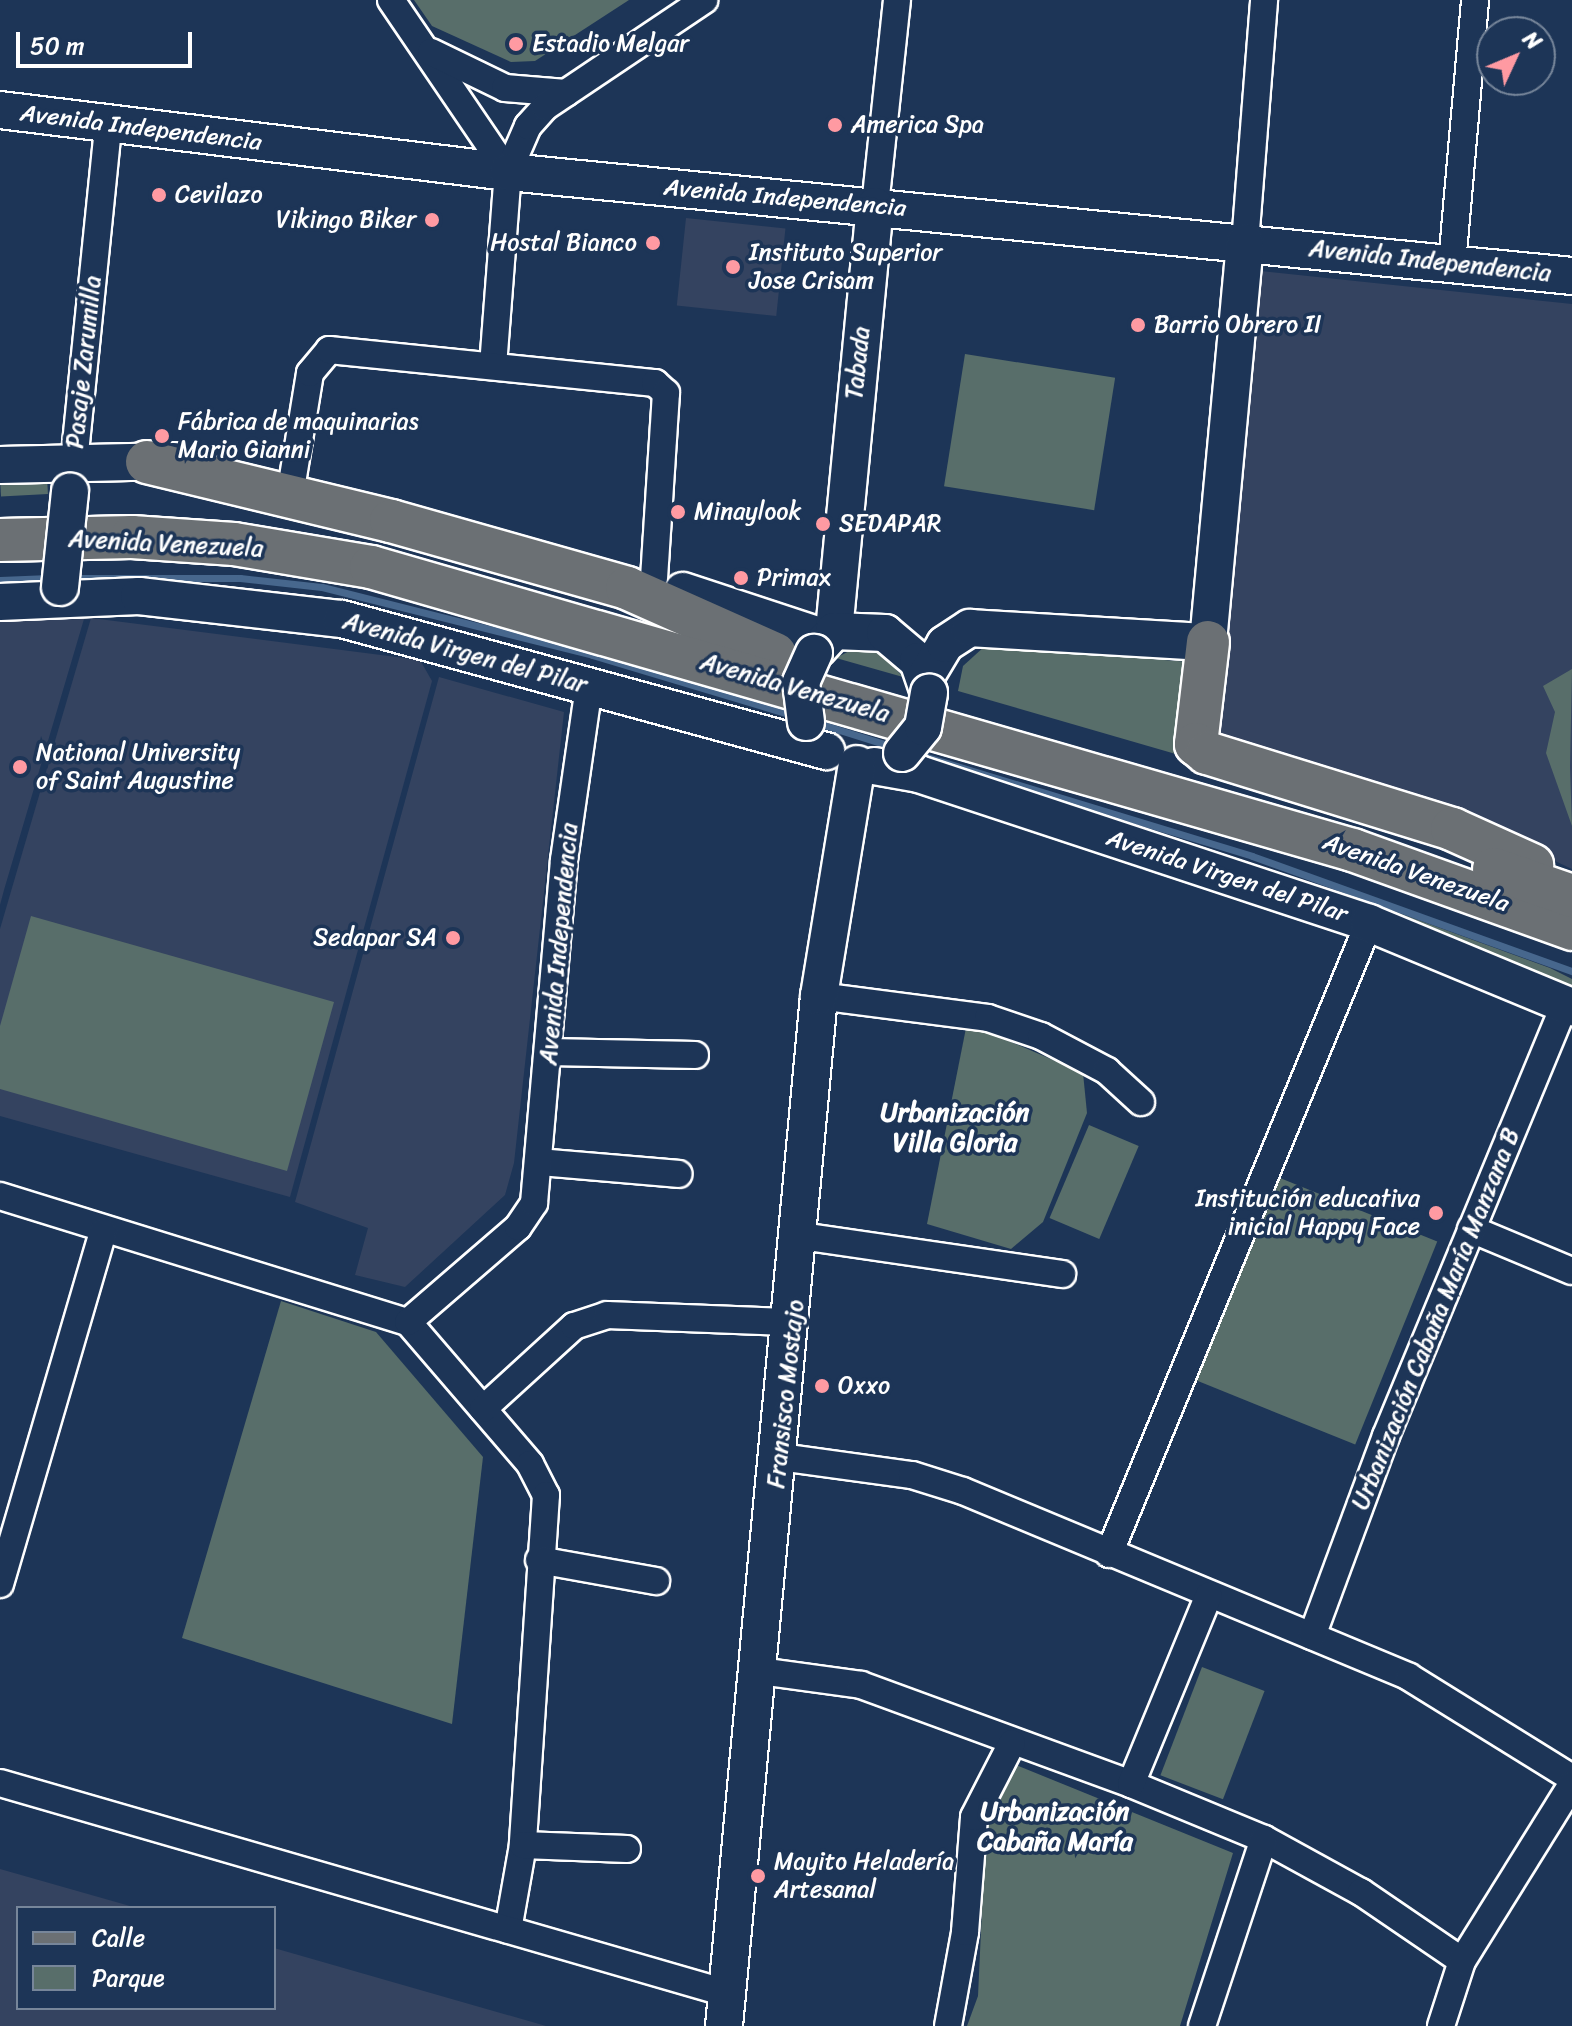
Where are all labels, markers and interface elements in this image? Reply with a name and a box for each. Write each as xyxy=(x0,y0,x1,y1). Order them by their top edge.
scale bar xyxy=(20,16,196,66)
north arrow xyxy=(1476,16,1556,96)
text: N xyxy=(1513,21,1552,59)
text: 50 m xyxy=(30,25,85,67)
place label: Estadio Melgar xyxy=(532,30,689,58)
marker: Estadio Melgar xyxy=(507,35,525,53)
street label: Avenida Independencia xyxy=(19,99,263,157)
place label: America Spa xyxy=(851,111,984,139)
marker: America Spa xyxy=(826,116,844,134)
street label: Avenida Independencia xyxy=(663,173,907,223)
place label: Cevilazo xyxy=(175,181,263,209)
marker: Cevilazo xyxy=(150,186,168,204)
place label: Vikingo Biker xyxy=(276,206,416,234)
marker: Vikingo Biker xyxy=(423,211,441,229)
place label: Hostal Bianco xyxy=(491,229,637,257)
marker: Hostal Bianco xyxy=(644,234,662,252)
street label: Avenida Independencia xyxy=(1308,234,1552,288)
place label: Instituto Superior Jose Crisam xyxy=(749,239,942,295)
marker: Instituto Superior Jose Crisam xyxy=(724,258,742,276)
street label: Pasaje Zarumilla xyxy=(61,274,107,450)
place label: Barrio Obrero II xyxy=(1154,311,1322,339)
marker: Barrio Obrero II xyxy=(1129,316,1147,334)
street label: Tabada xyxy=(840,325,876,401)
place label: Fábrica de maquinarias Mario Gianni xyxy=(178,408,421,464)
marker: Fábrica de maquinarias Mario Gianni xyxy=(153,427,171,445)
place label: Minaylook xyxy=(694,498,801,526)
marker: Minaylook xyxy=(669,503,687,521)
place label: SEDAPAR xyxy=(839,510,941,538)
marker: SEDAPAR xyxy=(814,515,832,533)
street label: Avenida Venezuela xyxy=(68,525,264,563)
place label: Primax xyxy=(757,564,831,592)
marker: Primax xyxy=(732,569,750,587)
street label: Avenida Virgen del Pilar xyxy=(339,606,591,700)
street label: Avenida Venezuela xyxy=(697,647,893,729)
place label: National University of Saint Augustine xyxy=(36,739,241,795)
marker: National University of Saint Augustine xyxy=(11,758,29,776)
street label: Avenida Independencia xyxy=(534,822,584,1066)
street label: Avenida Virgen del Pilar xyxy=(1103,823,1351,929)
street label: Avenida Venezuela xyxy=(1319,828,1513,918)
place label: Sedapar SA xyxy=(313,924,437,952)
marker: Sedapar SA xyxy=(444,929,462,947)
district label: Urbanización Villa Gloria xyxy=(881,1097,1029,1158)
street label: Urbanización Cabaña María Manzana B xyxy=(1346,1124,1526,1514)
place label: Institución educativa inicial Happy Face xyxy=(1195,1185,1420,1241)
marker: Institución educativa inicial Happy Face xyxy=(1427,1204,1445,1222)
street label: Fransisco Mostajo xyxy=(762,1298,810,1490)
place label: Oxxo xyxy=(838,1372,890,1400)
marker: Oxxo xyxy=(813,1377,831,1395)
district label: Urbanización Cabaña María xyxy=(977,1796,1133,1858)
place label: Mayito Heladería Artesanal xyxy=(774,1848,954,1904)
marker: Mayito Heladería Artesanal xyxy=(749,1867,767,1885)
legend xyxy=(16,1906,276,2010)
text: Calle xyxy=(92,1917,145,1959)
text: Parque xyxy=(92,1957,165,1999)

